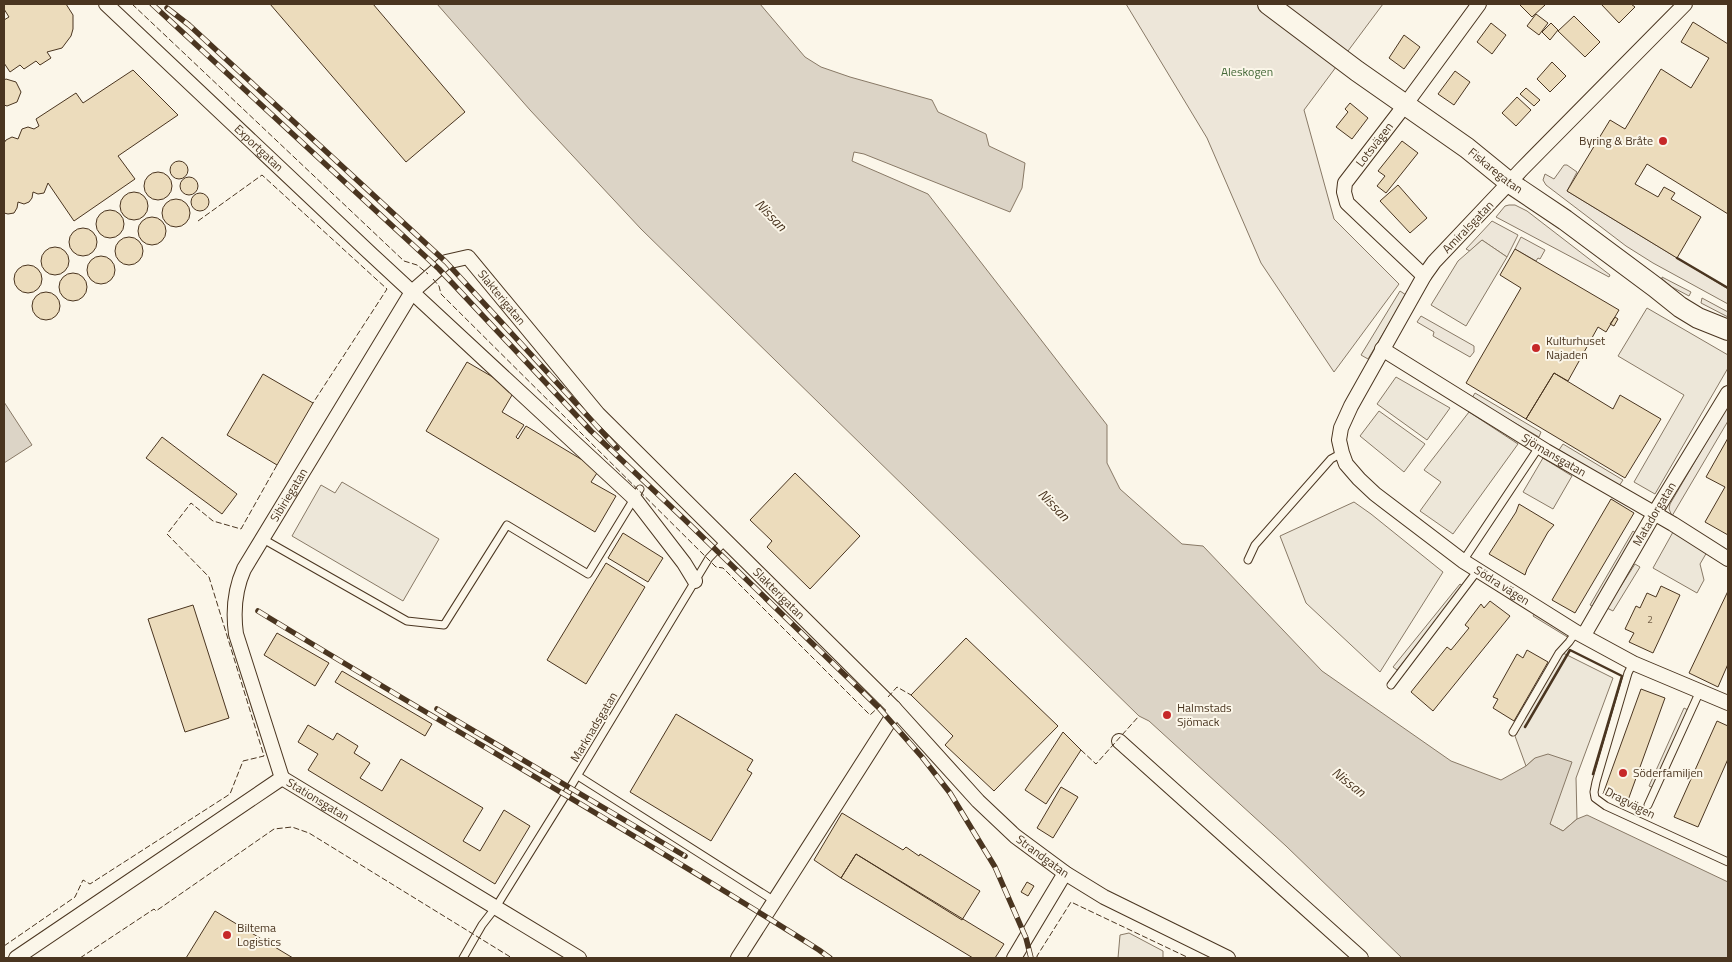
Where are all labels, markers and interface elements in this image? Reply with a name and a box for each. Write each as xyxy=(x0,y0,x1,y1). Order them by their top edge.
park label: Aleskogen xyxy=(1221,62,1273,81)
street label: Lotsvägen xyxy=(1351,118,1398,171)
street label: Exportgatan xyxy=(230,120,288,176)
place label: Byring & Bråte xyxy=(1579,131,1653,150)
marker: Byring & Bråte xyxy=(1657,135,1669,147)
street label: Fiskaregatan xyxy=(1464,143,1527,198)
water label: Nissan xyxy=(751,194,793,236)
street label: Amiralsgatan xyxy=(1437,196,1498,257)
street label: Slakterigatan xyxy=(473,265,531,329)
place label: Kulturhuset Najaden xyxy=(1546,331,1606,364)
marker: Kulturhuset Najaden xyxy=(1530,342,1542,354)
street label: Sjömansgatan xyxy=(1518,428,1590,481)
street label: Sibiriegatan xyxy=(265,464,312,525)
street label: Matadorgatan xyxy=(1627,478,1681,549)
water label: Nissan xyxy=(1034,484,1076,526)
street label: Södra vägen xyxy=(1471,560,1534,610)
street label: Slakterigatan xyxy=(749,563,810,624)
house number: 2 xyxy=(1647,612,1653,627)
street label: Marknadsgatan xyxy=(565,688,622,766)
place label: Halmstads Sjömack xyxy=(1177,698,1232,731)
marker: Halmstads Sjömack xyxy=(1161,709,1173,721)
water label: Nissan xyxy=(1328,762,1371,802)
place label: Söderfamiljen xyxy=(1633,763,1703,782)
marker: Söderfamiljen xyxy=(1617,767,1629,779)
street label: Stationsgatan xyxy=(283,773,353,826)
street label: Dragvägen xyxy=(1602,782,1659,823)
street label: Strandgatan xyxy=(1012,830,1073,882)
place label: Biltema Logistics xyxy=(237,918,281,951)
marker: Biltema Logistics xyxy=(221,929,233,941)

